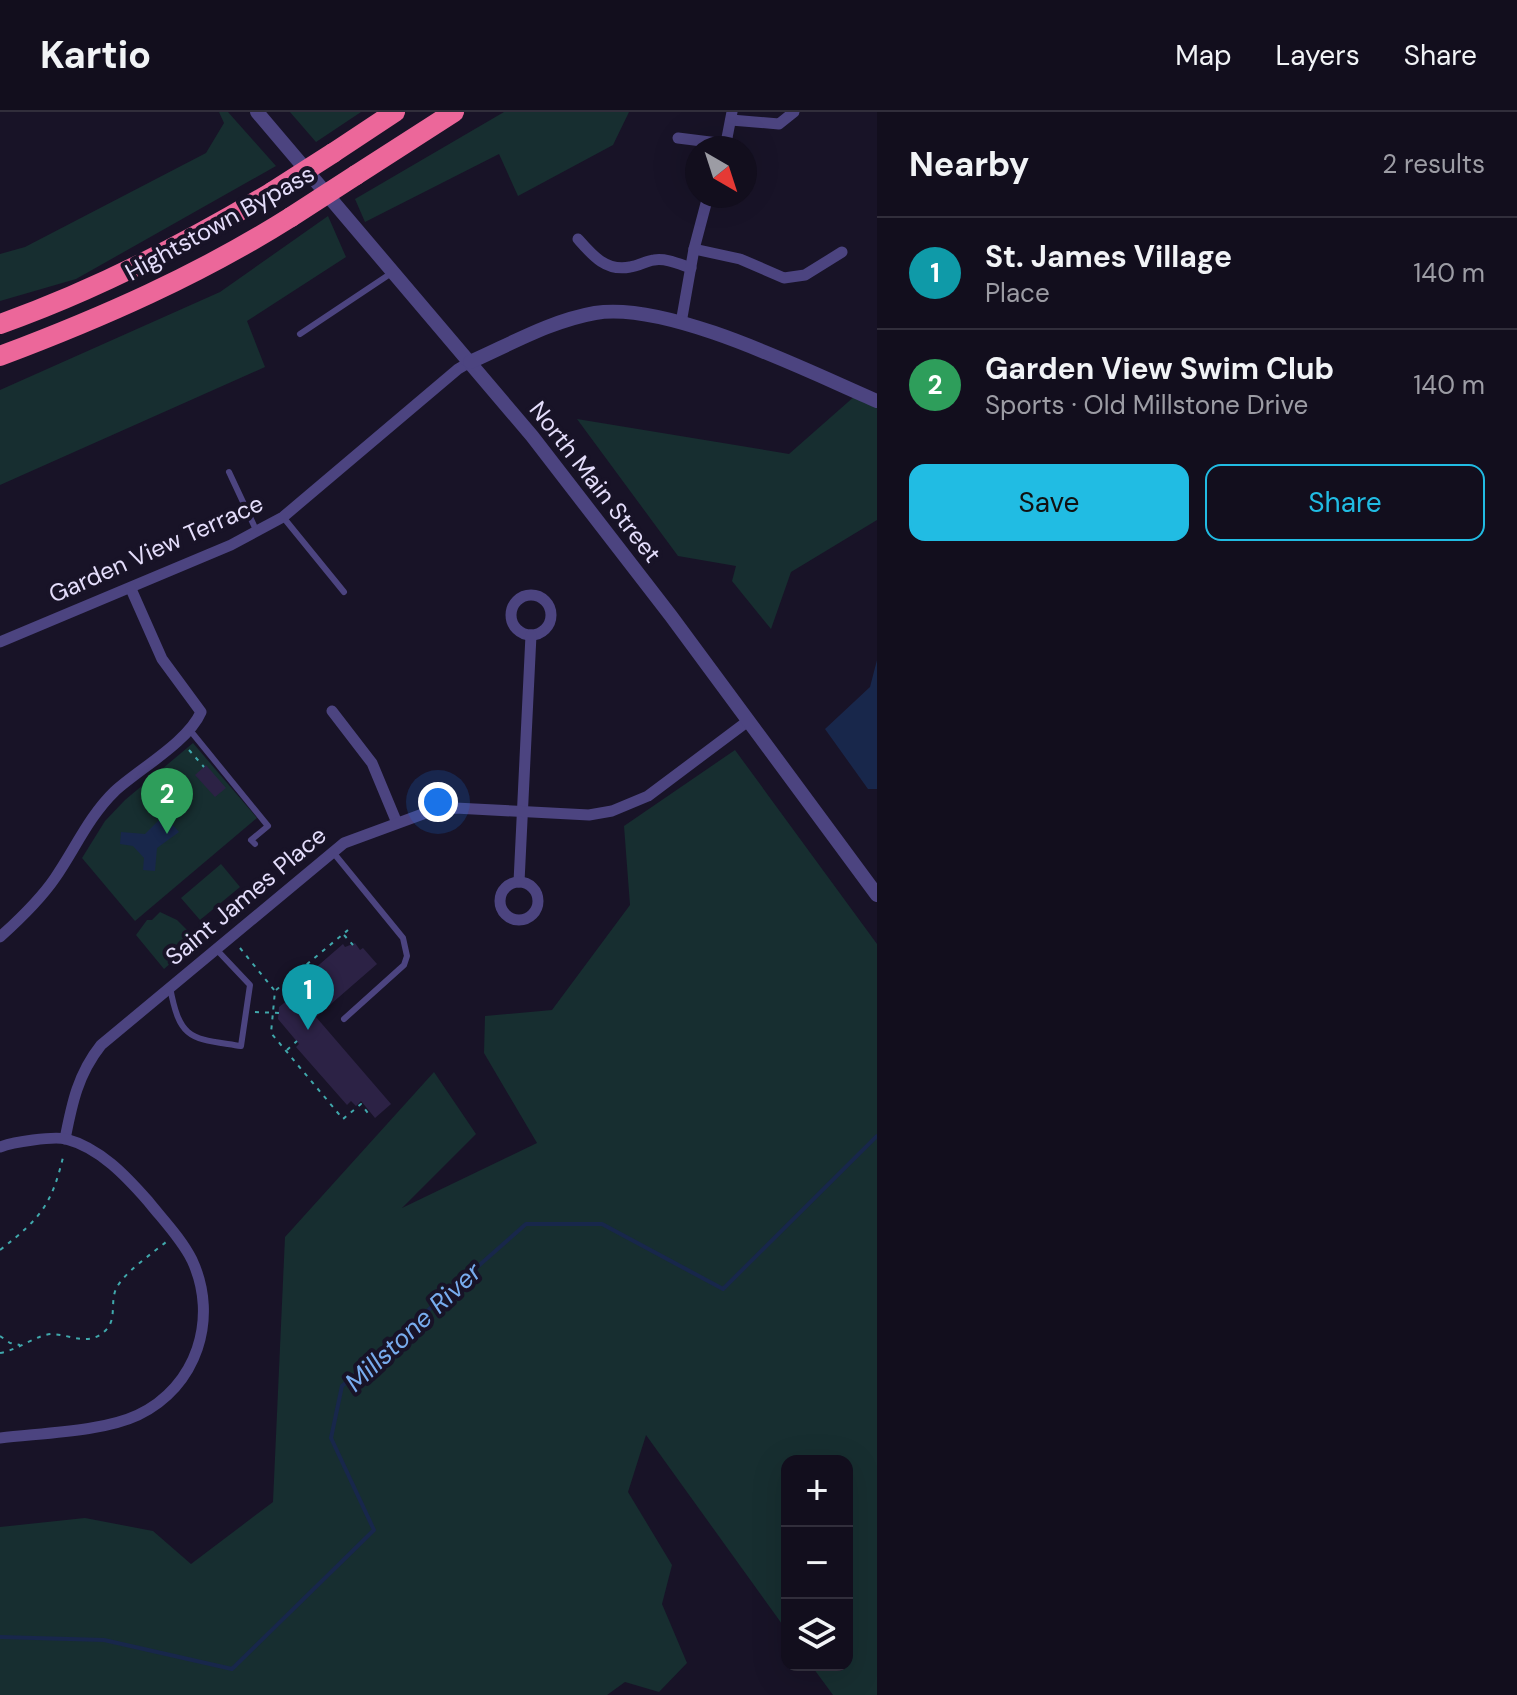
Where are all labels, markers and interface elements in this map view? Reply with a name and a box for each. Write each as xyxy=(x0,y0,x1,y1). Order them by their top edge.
text: Kartio xyxy=(40,30,151,80)
text: Map xyxy=(1175,37,1232,74)
text: Layers xyxy=(1276,37,1360,74)
text: Share xyxy=(1404,37,1477,74)
north arrow xyxy=(685,136,757,208)
text: Nearby xyxy=(909,142,1029,187)
text: 2 results xyxy=(1382,147,1485,181)
street label: Hightstown Bypass xyxy=(120,158,320,287)
text: St. James Village xyxy=(985,237,1232,276)
text: 1 xyxy=(930,256,940,290)
text: 140 m xyxy=(1413,256,1485,290)
text: Place xyxy=(985,276,1050,310)
text: Garden View Swim Club xyxy=(985,349,1334,388)
text: 2 xyxy=(927,368,943,402)
text: 140 m xyxy=(1413,368,1485,402)
text: Sports · Old Millstone Drive xyxy=(985,388,1308,422)
street label: North Main Street xyxy=(523,395,668,569)
button: Save xyxy=(909,464,1189,541)
button: Share xyxy=(1205,464,1485,541)
street label: Garden View Terrace xyxy=(44,487,268,610)
pin: 2 xyxy=(141,768,193,834)
your location xyxy=(418,782,458,822)
street label: Saint James Place xyxy=(159,819,332,972)
pin: 1 xyxy=(282,964,334,1030)
water label: Millstone River xyxy=(338,1254,489,1399)
map controls xyxy=(781,1455,853,1671)
button: + xyxy=(781,1455,853,1527)
button: − xyxy=(781,1527,853,1599)
button: layers xyxy=(781,1599,853,1671)

